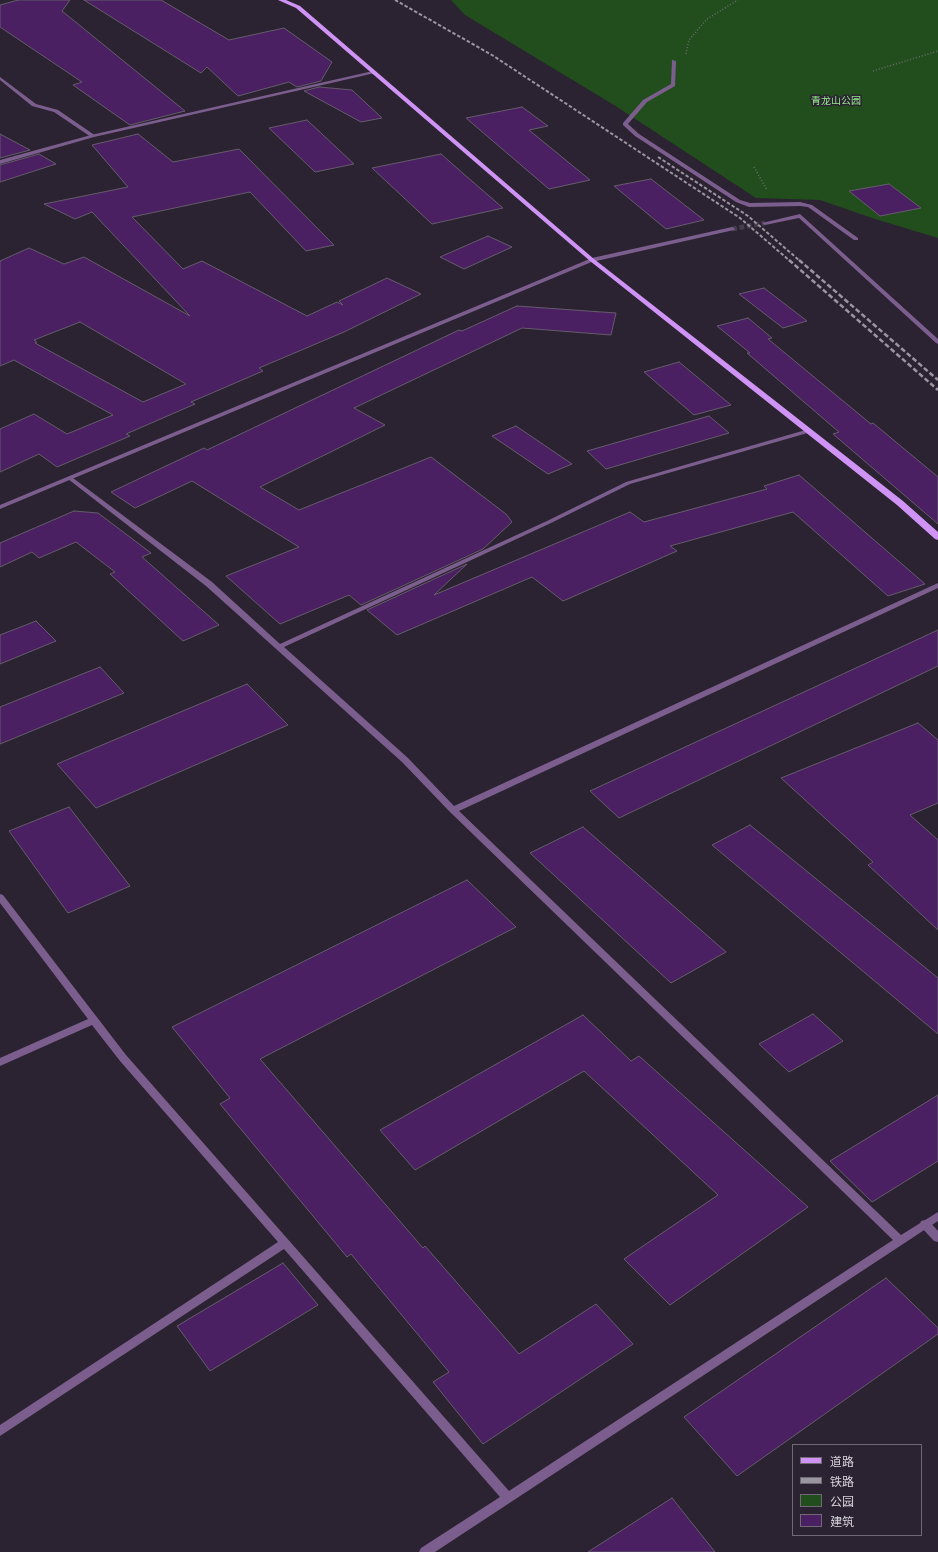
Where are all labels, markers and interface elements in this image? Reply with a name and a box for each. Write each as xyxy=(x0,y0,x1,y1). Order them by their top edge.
park label: 青龙山公园 xyxy=(811,95,861,107)
legend xyxy=(792,1444,922,1536)
text: 道路 xyxy=(830,1455,854,1469)
text: 铁路 xyxy=(830,1475,854,1489)
text: 公园 xyxy=(830,1495,854,1509)
text: 建筑 xyxy=(830,1515,854,1529)

